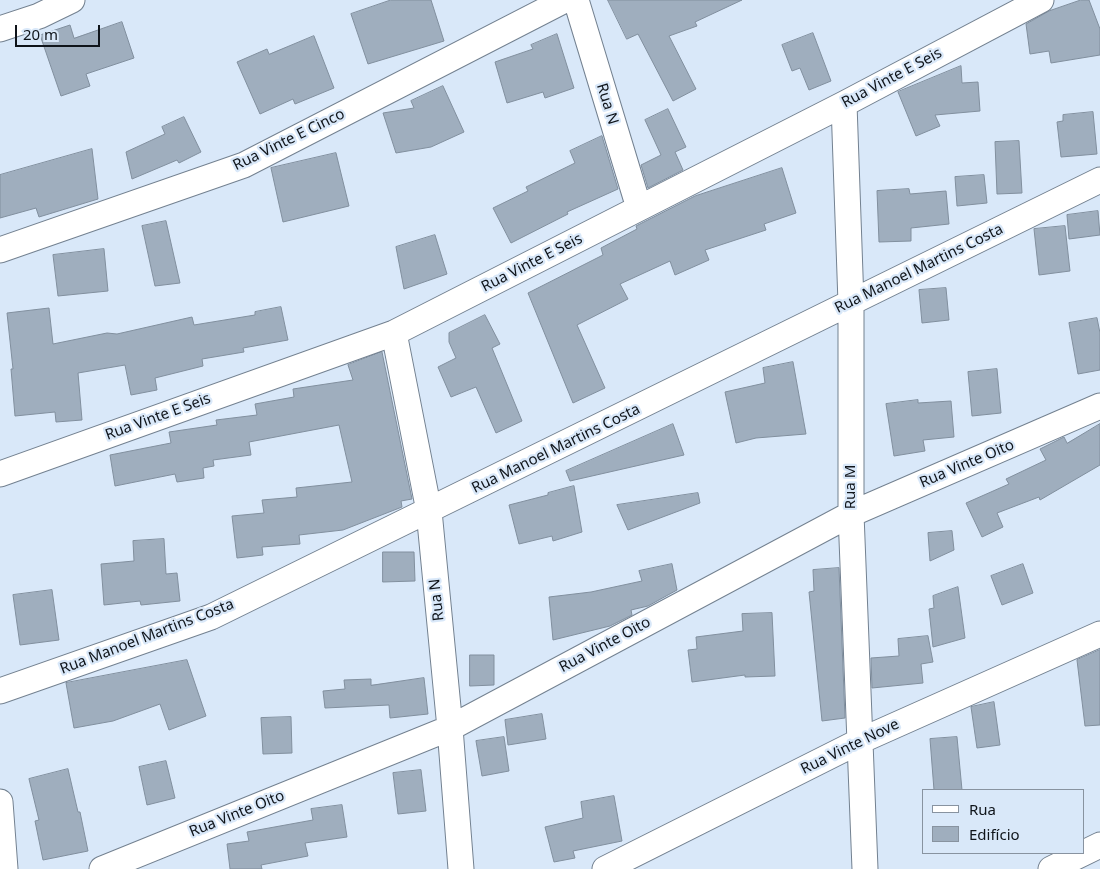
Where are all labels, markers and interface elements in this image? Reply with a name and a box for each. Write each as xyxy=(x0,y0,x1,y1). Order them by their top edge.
scale bar xyxy=(18,15,102,47)
text: 20 m xyxy=(23,24,58,44)
street label: Rua Vinte E Seis xyxy=(839,44,945,112)
street label: Rua N xyxy=(592,81,622,127)
street label: Rua Vinte E Cinco xyxy=(230,105,348,175)
street label: Rua Manoel Martins Costa xyxy=(832,220,1006,318)
street label: Rua Vinte E Seis xyxy=(479,230,585,296)
street label: Rua Vinte E Seis xyxy=(103,390,213,444)
street label: Rua Manoel Martins Costa xyxy=(469,400,643,498)
street label: Rua Vinte Oito xyxy=(917,436,1017,492)
street label: Rua M xyxy=(842,465,860,509)
street label: Rua N xyxy=(426,578,448,622)
street label: Rua Manoel Martins Costa xyxy=(57,595,237,679)
street label: Rua Vinte Oito xyxy=(556,613,654,677)
street label: Rua Vinte Nove xyxy=(798,715,902,779)
street label: Rua Vinte Oito xyxy=(187,787,287,841)
legend xyxy=(922,789,1085,854)
text: Rua xyxy=(969,799,996,819)
text: Edifício xyxy=(969,824,1020,844)

